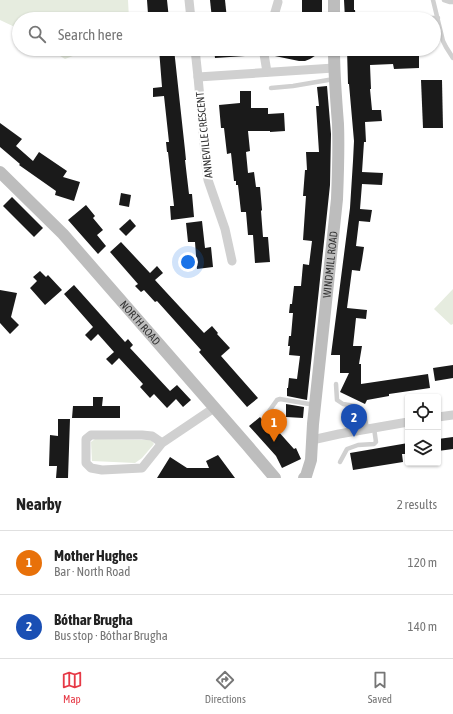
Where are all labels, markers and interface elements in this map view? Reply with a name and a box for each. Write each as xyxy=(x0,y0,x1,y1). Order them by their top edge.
search box xyxy=(12,12,441,56)
icon: search xyxy=(26,23,48,45)
text: Search here xyxy=(58,26,123,43)
street label: ANNEVILLE CRESCENT xyxy=(193,91,214,179)
street label: WINDMILL ROAD xyxy=(320,231,340,299)
your location xyxy=(178,252,198,272)
street label: NORTH ROAD xyxy=(118,298,163,347)
map controls xyxy=(405,394,441,466)
button: locate xyxy=(405,394,441,430)
pin: 2 xyxy=(341,404,367,437)
pin: 1 xyxy=(261,409,287,442)
button: layers xyxy=(405,430,441,466)
text: Nearby xyxy=(16,494,62,514)
text: 2 results xyxy=(397,497,437,512)
text: Mother Hughes xyxy=(54,547,138,564)
text: 1 xyxy=(26,555,32,570)
text: 120 m xyxy=(408,555,437,570)
text: Bar · North Road xyxy=(54,564,131,579)
text: Bóthar Brugha xyxy=(54,611,133,628)
text: 2 xyxy=(26,619,32,634)
text: 140 m xyxy=(408,619,437,634)
text: Bus stop · Bóthar Brugha xyxy=(54,628,168,643)
tab: Map xyxy=(61,669,83,705)
tab: Directions xyxy=(205,669,246,705)
tab: Saved xyxy=(368,669,392,705)

